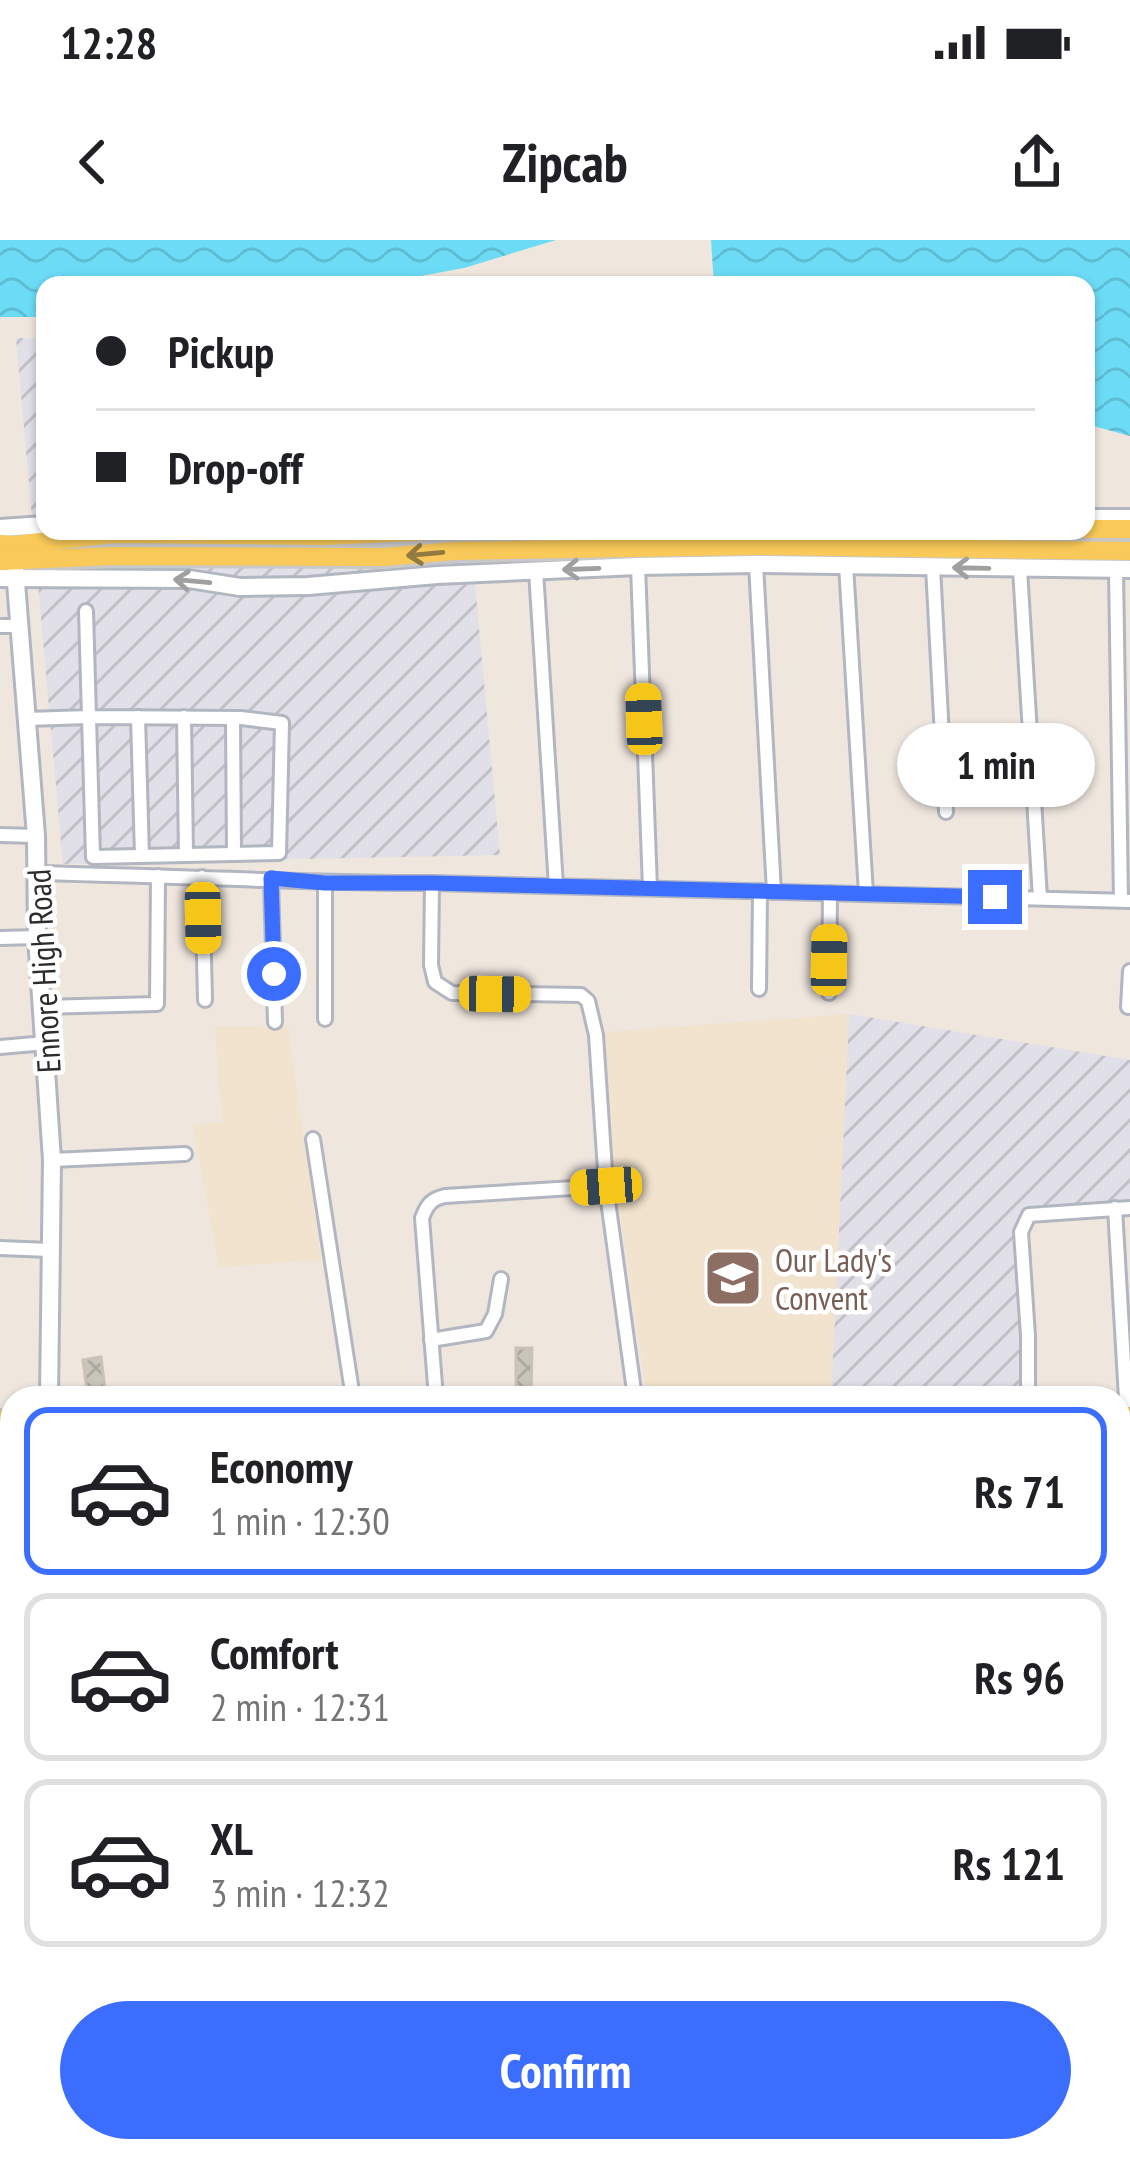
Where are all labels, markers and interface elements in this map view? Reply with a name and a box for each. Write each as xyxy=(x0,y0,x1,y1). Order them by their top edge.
text: 12:28 xyxy=(60,13,157,71)
text: Zipcab xyxy=(502,127,628,197)
icon: back xyxy=(60,129,126,195)
icon: share xyxy=(1004,129,1070,195)
text: Pickup xyxy=(168,322,274,380)
text: Drop-off xyxy=(168,438,302,496)
one-way arrow xyxy=(406,542,445,565)
one-way arrow xyxy=(952,556,991,579)
one-way arrow xyxy=(562,558,601,581)
one-way arrow xyxy=(173,569,212,592)
car xyxy=(625,682,663,756)
callout: 1 min xyxy=(896,723,1094,807)
text: 1 min xyxy=(957,739,1035,790)
street label: Ennore High Road xyxy=(16,868,70,1074)
route end xyxy=(968,870,1022,924)
car xyxy=(184,882,222,954)
car xyxy=(810,924,848,996)
route start xyxy=(247,947,301,1001)
car xyxy=(459,975,531,1013)
car xyxy=(569,1166,643,1206)
place label: Our Lady's Convent xyxy=(775,1238,892,1319)
school or university icon: Our Lady's Convent xyxy=(702,1247,764,1309)
icon: car xyxy=(66,1437,174,1545)
text: Economy xyxy=(210,1437,353,1495)
text: Rs 71 xyxy=(974,1462,1065,1520)
text: 1 min · 12:30 xyxy=(210,1495,390,1546)
icon: car xyxy=(66,1623,174,1731)
text: Comfort xyxy=(210,1623,339,1681)
text: Rs 96 xyxy=(974,1648,1065,1706)
text: 2 min · 12:31 xyxy=(210,1681,390,1732)
icon: car xyxy=(66,1809,174,1917)
text: XL xyxy=(210,1809,253,1867)
text: Rs 121 xyxy=(953,1834,1065,1892)
text: 3 min · 12:32 xyxy=(210,1867,390,1918)
button: Confirm xyxy=(60,2001,1071,2139)

